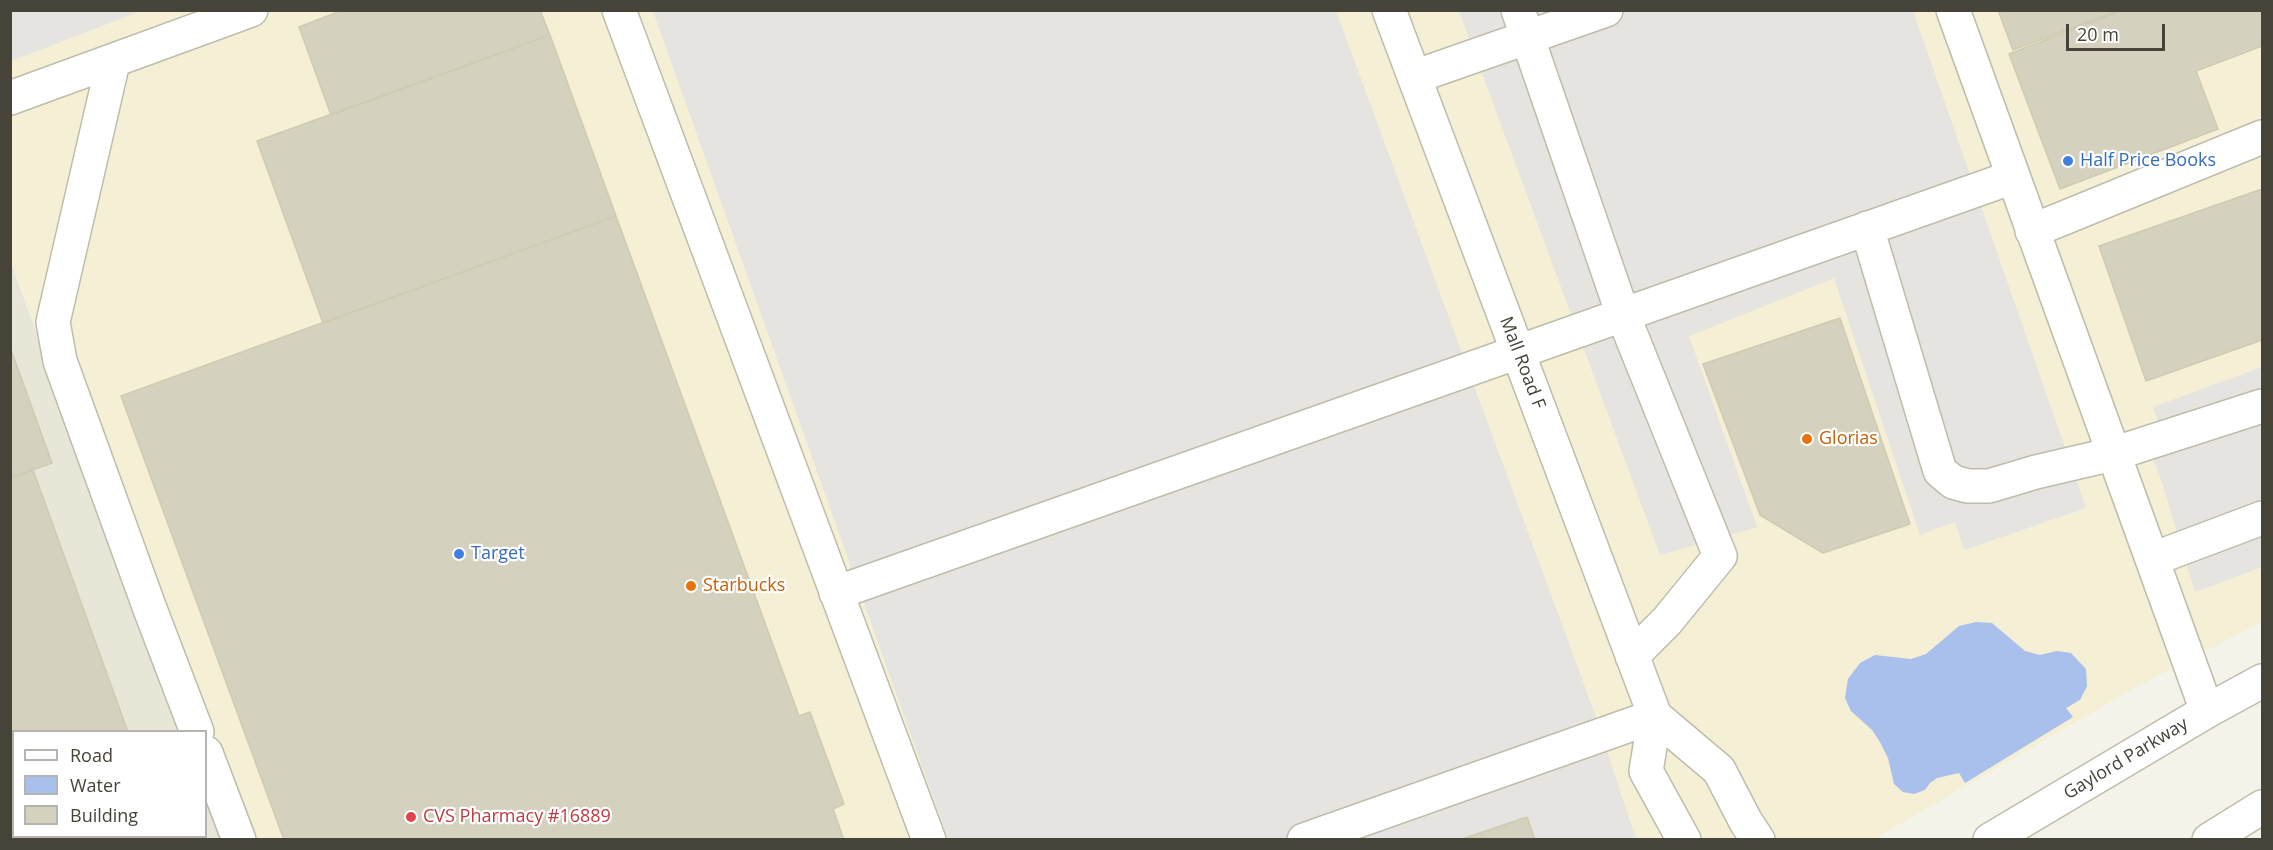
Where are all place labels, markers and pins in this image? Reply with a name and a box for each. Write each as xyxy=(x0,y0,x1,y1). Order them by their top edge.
place label: Half Price Books xyxy=(2080,150,2216,172)
marker: Half Price Books xyxy=(2061,154,2075,168)
place label: Glorias xyxy=(1819,428,1878,450)
marker: Glorias xyxy=(1800,432,1814,446)
place label: Target xyxy=(471,543,525,565)
marker: Target xyxy=(452,547,466,561)
place label: Starbucks xyxy=(703,575,785,597)
marker: Starbucks xyxy=(684,579,698,593)
place label: CVS Pharmacy #16889 xyxy=(423,806,611,828)
marker: CVS Pharmacy #16889 xyxy=(404,810,418,824)

